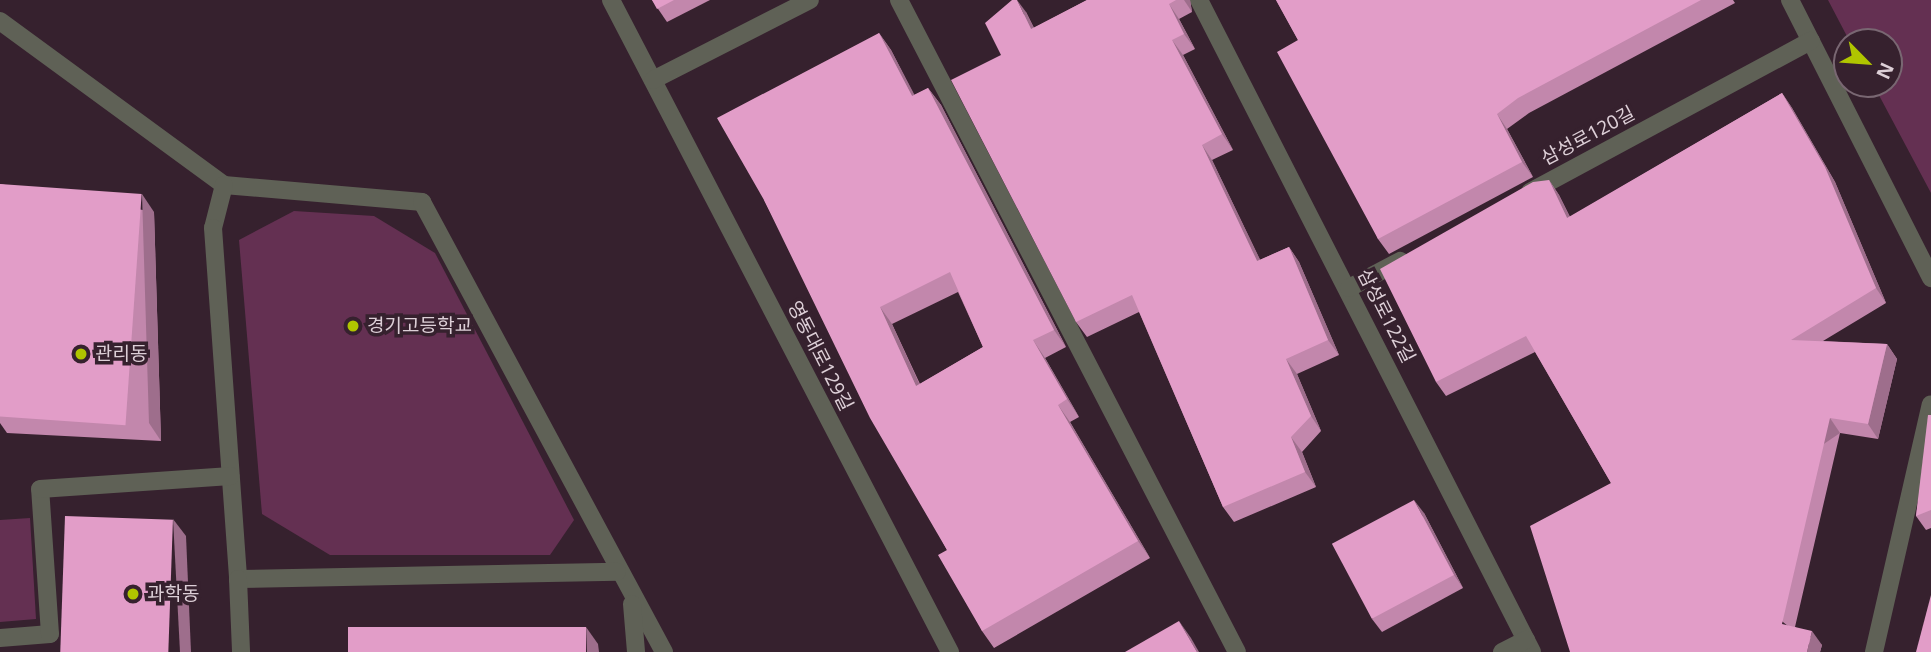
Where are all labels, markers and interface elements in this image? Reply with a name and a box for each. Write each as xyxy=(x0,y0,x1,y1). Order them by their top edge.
north arrow xyxy=(1833,28,1903,98)
text: N xyxy=(1870,59,1900,84)
street label: 삼성로120길 xyxy=(1537,102,1639,170)
street label: 삼성로122길 xyxy=(1353,265,1419,367)
street label: 영동대로129길 xyxy=(783,297,857,415)
place label: 경기고등학교 xyxy=(367,315,472,337)
marker: 경기고등학교 xyxy=(345,318,361,334)
place label: 관리동 xyxy=(95,343,147,365)
marker: 관리동 xyxy=(73,346,89,362)
place label: 과학동 xyxy=(147,583,199,605)
marker: 과학동 xyxy=(125,586,141,602)

